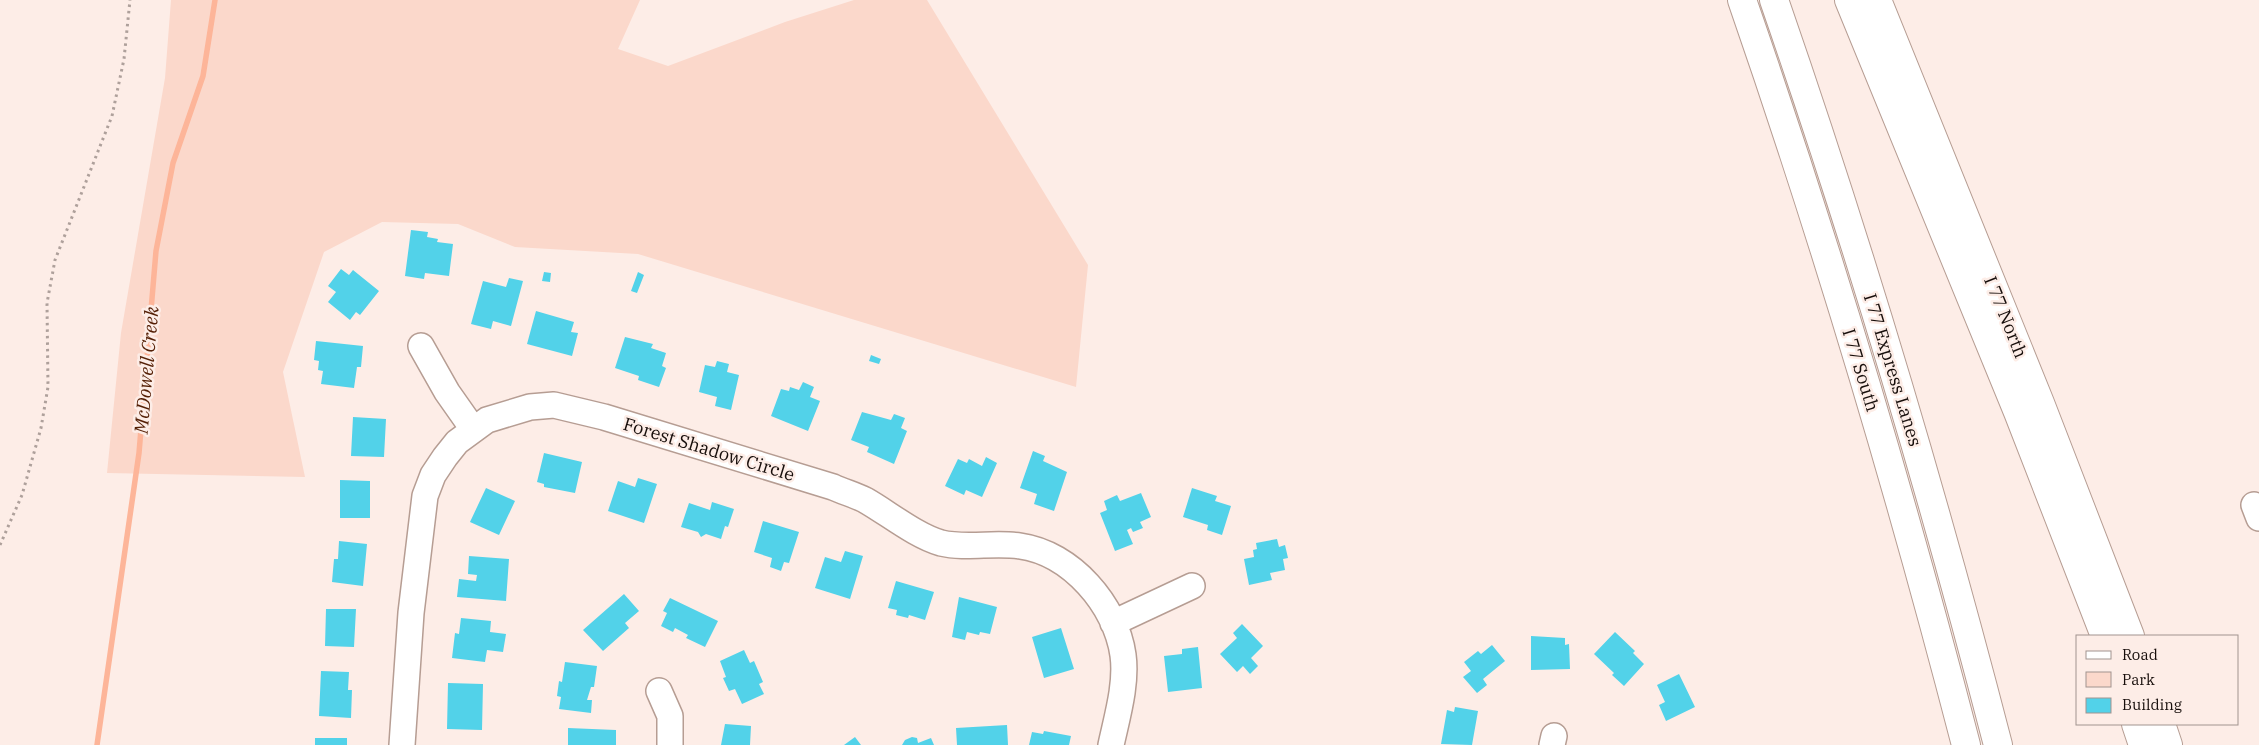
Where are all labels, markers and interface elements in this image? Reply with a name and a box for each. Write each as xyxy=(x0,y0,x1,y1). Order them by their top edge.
street label: I 77 North xyxy=(1979,273,2033,361)
street label: I 77 Express Lanes xyxy=(1859,291,1927,449)
water label: McDowell Creek xyxy=(128,304,164,436)
street label: I 77 South xyxy=(1837,326,1885,414)
street label: Forest Shadow Circle xyxy=(621,412,797,486)
legend xyxy=(2076,635,2239,725)
text: Road xyxy=(2122,645,2158,664)
text: Park xyxy=(2122,670,2155,689)
text: Building xyxy=(2122,695,2182,714)

